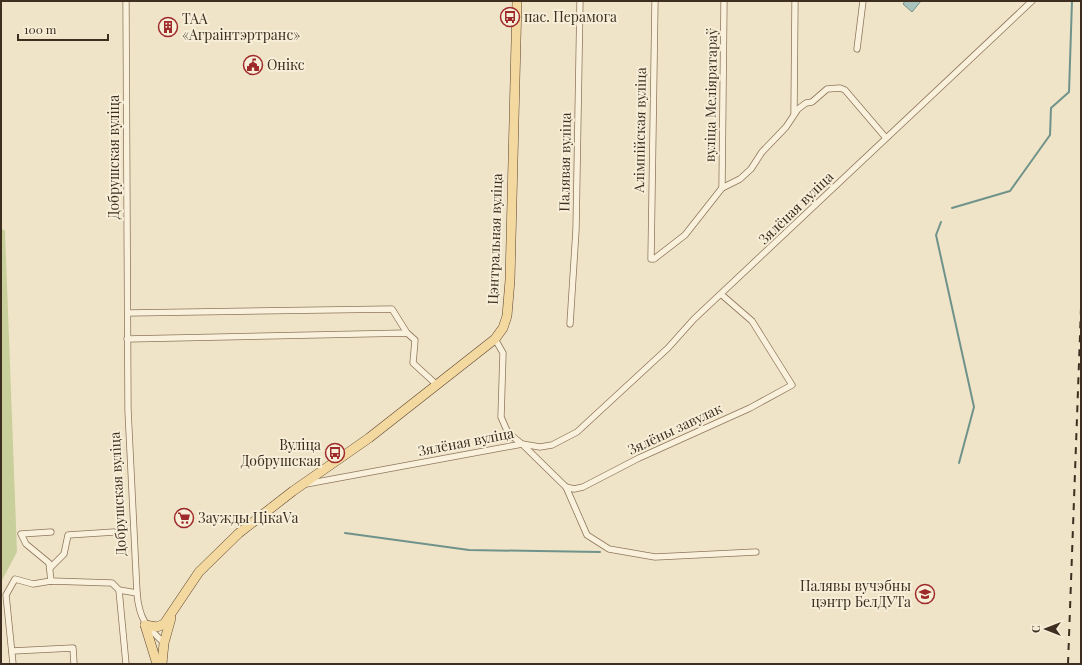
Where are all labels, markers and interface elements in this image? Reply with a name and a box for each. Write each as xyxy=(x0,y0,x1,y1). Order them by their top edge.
bus stop icon: пас. Перамога xyxy=(499,6,521,28)
place label: пас. Перамога xyxy=(524,7,617,26)
place label: ТАА «Аграінтэртранс» xyxy=(182,9,300,44)
scale bar xyxy=(18,16,108,42)
building icon: ТАА «Аграінтэртранс» xyxy=(157,16,179,38)
text: 100 m xyxy=(24,21,57,37)
street label: вуліца Меліяратараў xyxy=(700,28,721,162)
public building icon: Онікс xyxy=(242,54,264,76)
place label: Онікс xyxy=(267,55,305,74)
street label: Алімпійская вуліца xyxy=(629,67,650,194)
street label: Добрушская вуліца xyxy=(104,95,123,219)
street label: Палявая вуліца xyxy=(554,112,575,212)
street label: Зялёная вуліца xyxy=(754,167,837,248)
street label: Цэнтральная вуліца xyxy=(483,173,506,305)
street label: Зялёны завулак xyxy=(624,398,725,459)
street label: Зялёная вуліца xyxy=(416,423,515,460)
street label: Добрушская вуліца xyxy=(105,431,130,557)
place label: Вуліца Добрушская xyxy=(241,435,321,470)
bus stop icon: Вуліца Добрушская xyxy=(324,442,346,464)
supermarket icon: Заужды ЦікаVа xyxy=(173,507,195,529)
place label: Заужды ЦікаVа xyxy=(198,508,298,527)
place label: Палявы вучэбны цэнтр БелДУТа xyxy=(800,576,911,611)
school or university icon: Палявы вучэбны цэнтр БелДУТа xyxy=(914,583,936,605)
north arrow xyxy=(1026,609,1066,649)
text: С xyxy=(1028,625,1043,633)

